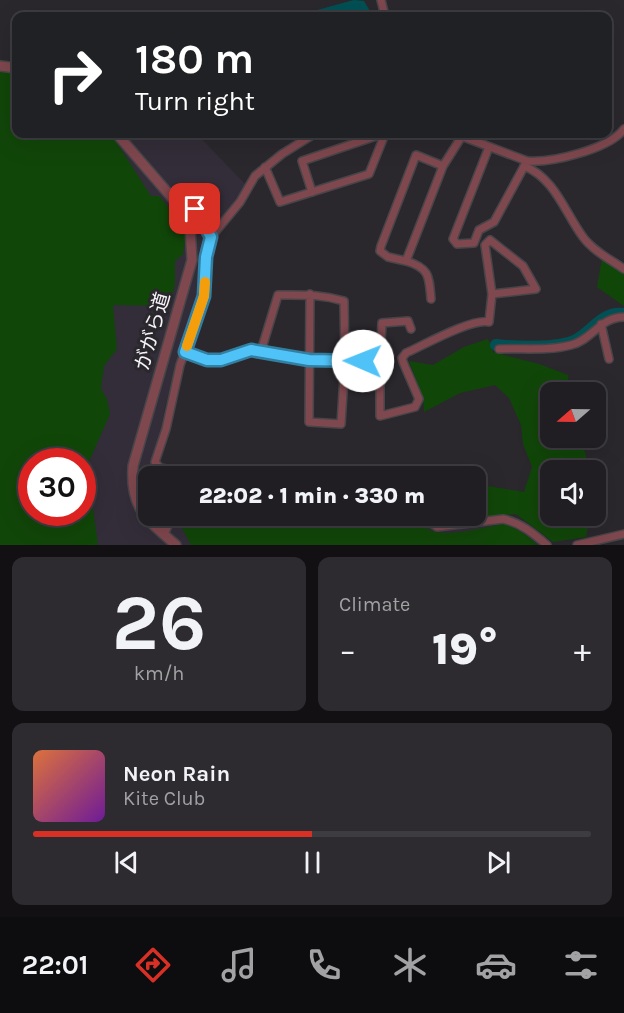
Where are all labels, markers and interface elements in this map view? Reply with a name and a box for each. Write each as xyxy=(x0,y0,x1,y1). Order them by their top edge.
text: 180 m xyxy=(135,34,254,84)
icon: right xyxy=(36,36,114,114)
text: Turn right xyxy=(135,85,255,117)
pin xyxy=(169,183,220,234)
icon: arrive xyxy=(178,192,211,225)
street label: ががら道 xyxy=(130,290,175,373)
position arrow xyxy=(331,329,395,393)
north arrow xyxy=(540,382,606,448)
map controls xyxy=(540,382,606,526)
speed limit sign: 30 xyxy=(18,448,96,526)
button: sound xyxy=(540,460,606,526)
text: 22:02 · 1 min · 330 m xyxy=(199,483,425,509)
text: 26 xyxy=(112,577,206,669)
text: Climate xyxy=(339,593,410,616)
text: 19° xyxy=(432,623,498,675)
text: − xyxy=(339,631,356,669)
text: + xyxy=(574,631,591,669)
text: km/h xyxy=(134,662,184,685)
text: Neon Rain xyxy=(123,761,230,787)
text: Kite Club xyxy=(123,787,205,810)
icon: previous xyxy=(110,846,143,879)
icon: pause xyxy=(296,846,329,879)
icon: next xyxy=(482,846,515,879)
icon: directions xyxy=(132,944,174,986)
icon: music xyxy=(218,944,260,986)
icon: phone xyxy=(303,944,345,986)
icon: climate xyxy=(389,944,431,986)
icon: car xyxy=(475,944,517,986)
icon: filters xyxy=(560,944,602,986)
text: 22:01 xyxy=(22,949,88,981)

